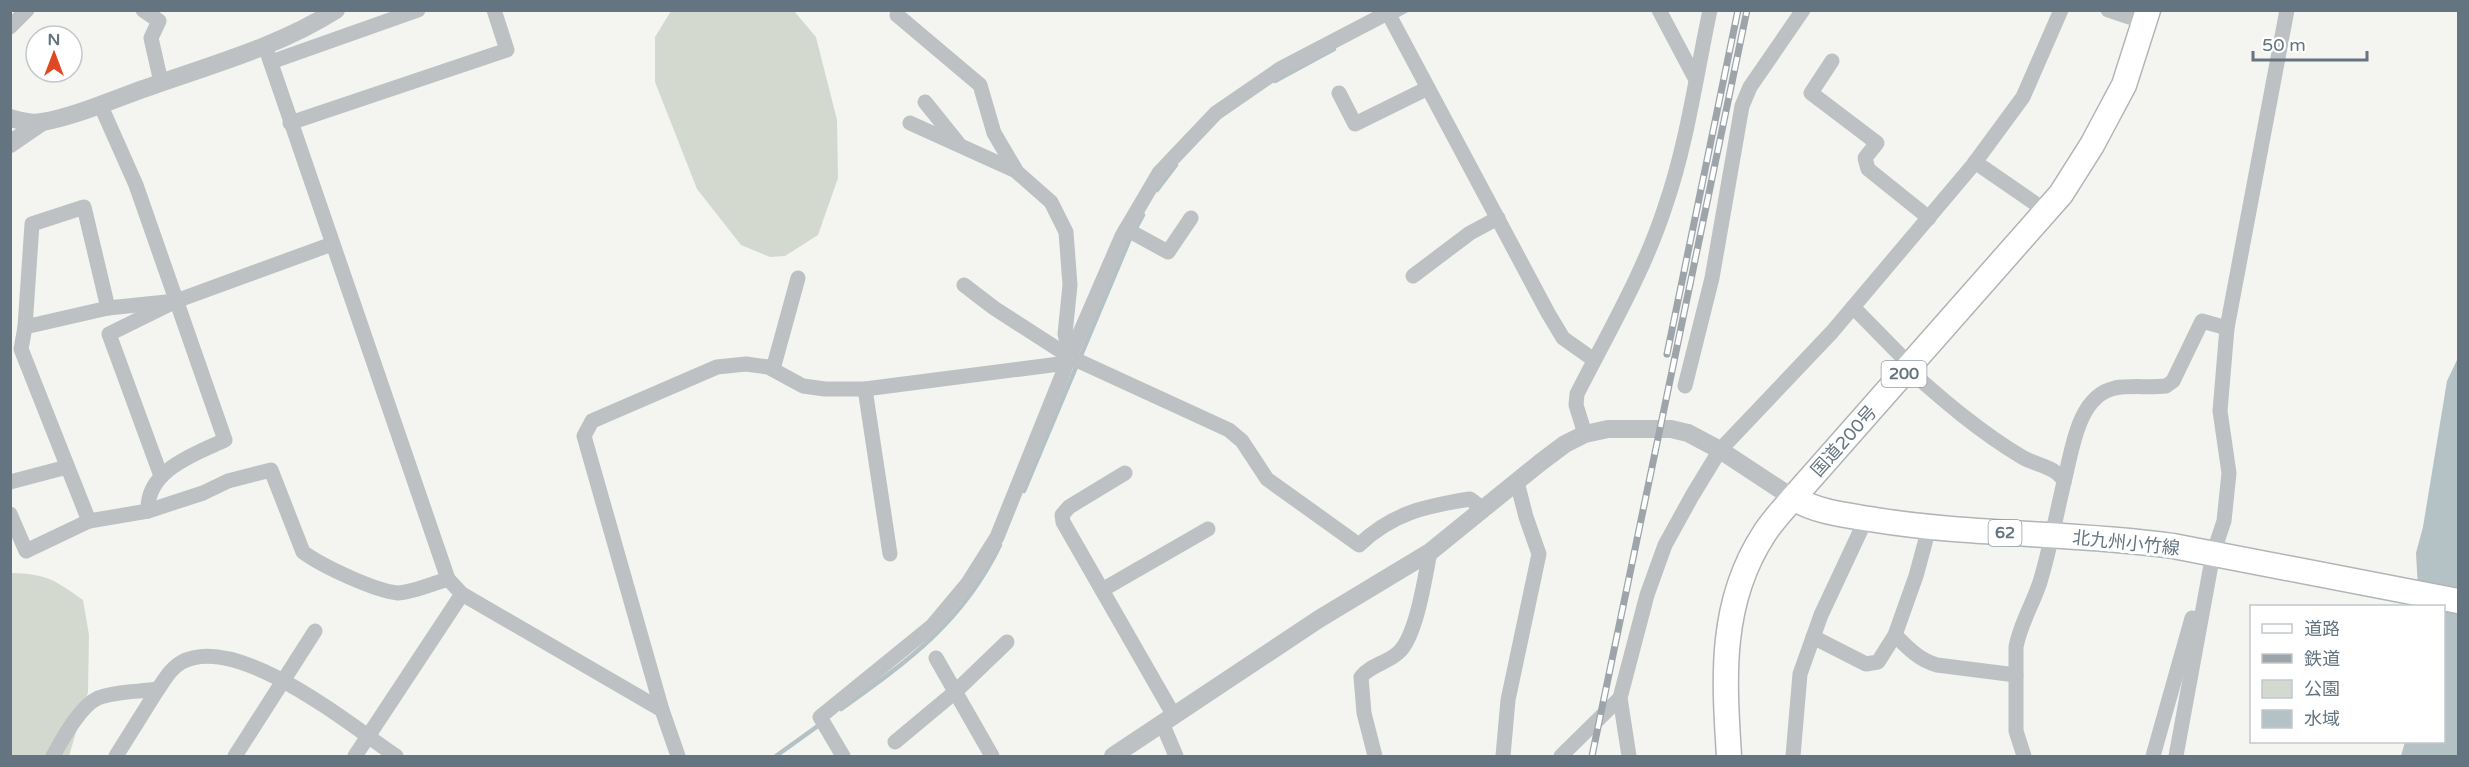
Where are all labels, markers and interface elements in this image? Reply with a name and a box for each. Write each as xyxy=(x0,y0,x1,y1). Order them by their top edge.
north arrow xyxy=(24,24,84,84)
scale bar xyxy=(2253,24,2367,62)
text: N xyxy=(48,30,60,50)
text: 50 m xyxy=(2262,34,2306,56)
road number: 200 xyxy=(1882,361,1926,387)
street label: 国道200号 xyxy=(1806,401,1882,481)
road number: 62 xyxy=(1988,520,2022,546)
street label: 北九州小竹線 xyxy=(2071,526,2181,560)
legend xyxy=(2250,605,2445,743)
text: 道路 xyxy=(2304,618,2340,640)
text: 鉄道 xyxy=(2304,648,2340,670)
text: 公園 xyxy=(2304,678,2340,700)
text: 水域 xyxy=(2304,708,2340,730)

